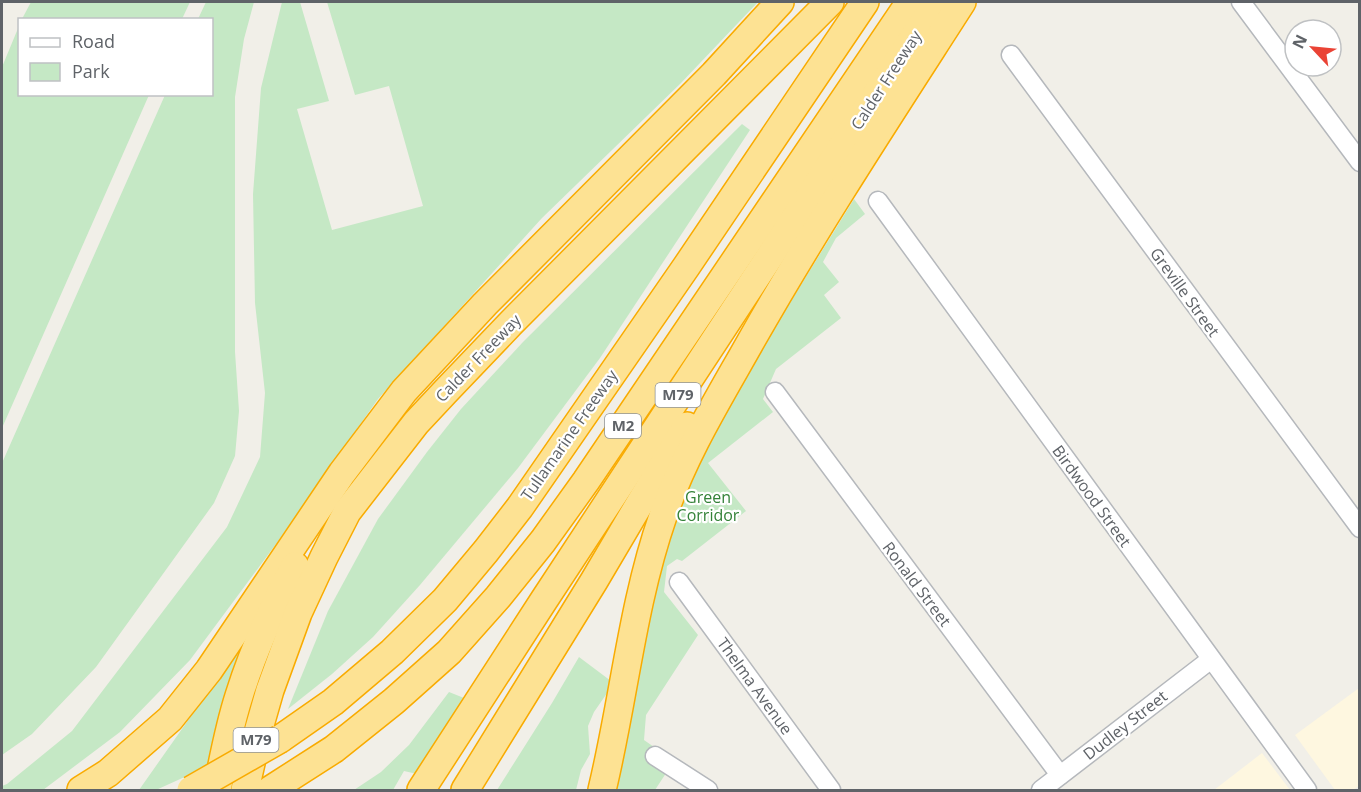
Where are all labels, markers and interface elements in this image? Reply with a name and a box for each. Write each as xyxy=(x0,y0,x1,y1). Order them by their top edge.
legend xyxy=(18,18,213,96)
north arrow xyxy=(1283,18,1343,78)
street label: Calder Freeway xyxy=(846,25,927,134)
text: Road xyxy=(72,29,115,53)
text: N xyxy=(1287,31,1312,52)
text: Park xyxy=(72,59,110,83)
street label: Greville Street xyxy=(1145,243,1225,341)
street label: Calder Freeway xyxy=(430,308,526,407)
street label: Tullamarine Freeway xyxy=(516,364,623,505)
road number: M79 xyxy=(656,383,700,407)
road number: M2 xyxy=(605,414,641,438)
street label: Birdwood Street xyxy=(1048,441,1137,552)
park label: Green Corridor xyxy=(677,486,740,526)
street label: Ronald Street xyxy=(878,537,956,631)
street label: Thelma Avenue xyxy=(712,633,798,739)
street label: Dudley Street xyxy=(1078,685,1172,765)
road number: M79 xyxy=(234,728,278,752)

